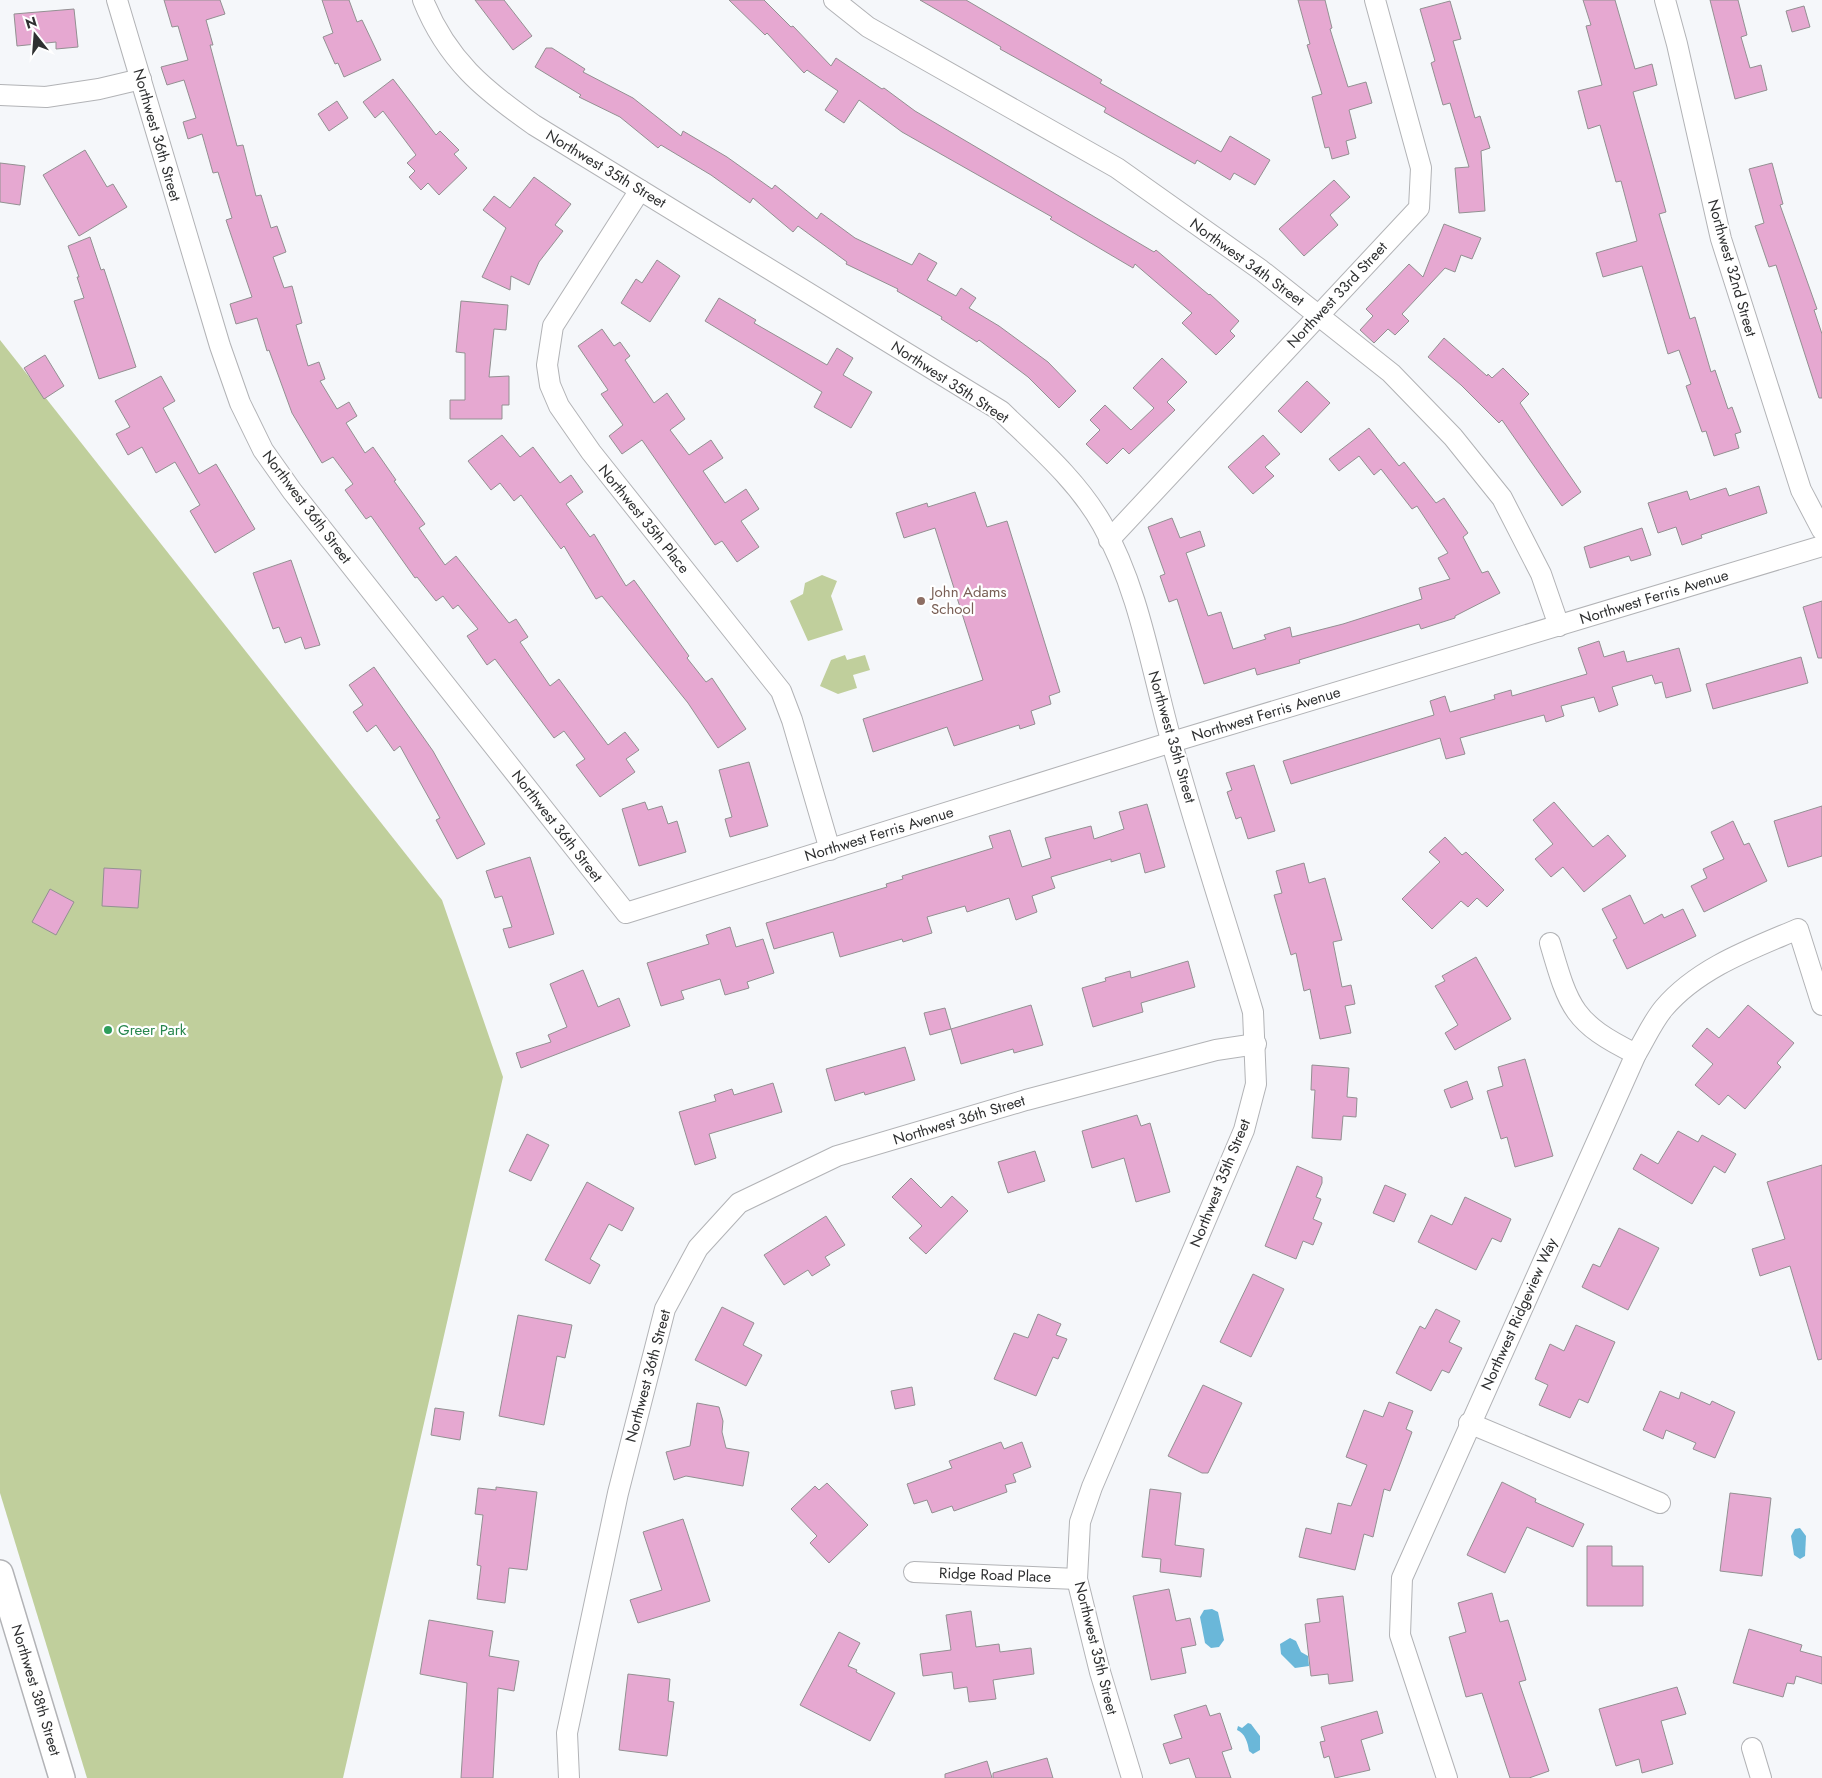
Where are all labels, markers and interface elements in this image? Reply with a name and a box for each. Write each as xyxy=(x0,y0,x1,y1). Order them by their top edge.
north arrow xyxy=(10,10,60,60)
text: N xyxy=(23,11,39,34)
street label: Northwest 36th Street xyxy=(128,66,187,204)
street label: Northwest 35th Street xyxy=(542,124,671,214)
street label: Northwest 32nd Street xyxy=(1702,197,1762,339)
street label: Northwest 34th Street xyxy=(1185,213,1309,311)
street label: Northwest 33rd Street xyxy=(1282,237,1393,353)
street label: Northwest 35th Street xyxy=(887,336,1014,429)
street label: Northwest 36th Street xyxy=(257,446,357,569)
street label: Northwest 35th Place xyxy=(593,460,695,578)
street label: Northwest Ferris Avenue xyxy=(1577,564,1731,630)
place label: John Adams School xyxy=(929,581,1006,620)
marker: John Adams School xyxy=(915,595,927,607)
street label: Northwest 35th Street xyxy=(1143,668,1202,806)
street label: Northwest Ferris Avenue xyxy=(1189,681,1343,747)
street label: Northwest 36th Street xyxy=(506,765,608,887)
street label: Northwest Ferris Avenue xyxy=(802,801,956,867)
place label: Greer Park xyxy=(118,1019,187,1041)
marker: Greer Park xyxy=(102,1024,114,1036)
street label: Northwest 36th Street xyxy=(890,1089,1028,1151)
street label: Northwest 35th Street xyxy=(1184,1115,1256,1250)
street label: Northwest Ridgeview Way xyxy=(1475,1234,1563,1394)
street label: Northwest 36th Street xyxy=(620,1307,676,1445)
street label: Ridge Road Place xyxy=(939,1562,1052,1588)
street label: Northwest 35th Street xyxy=(1069,1579,1123,1717)
street label: Northwest 38th Street xyxy=(6,1622,67,1759)

